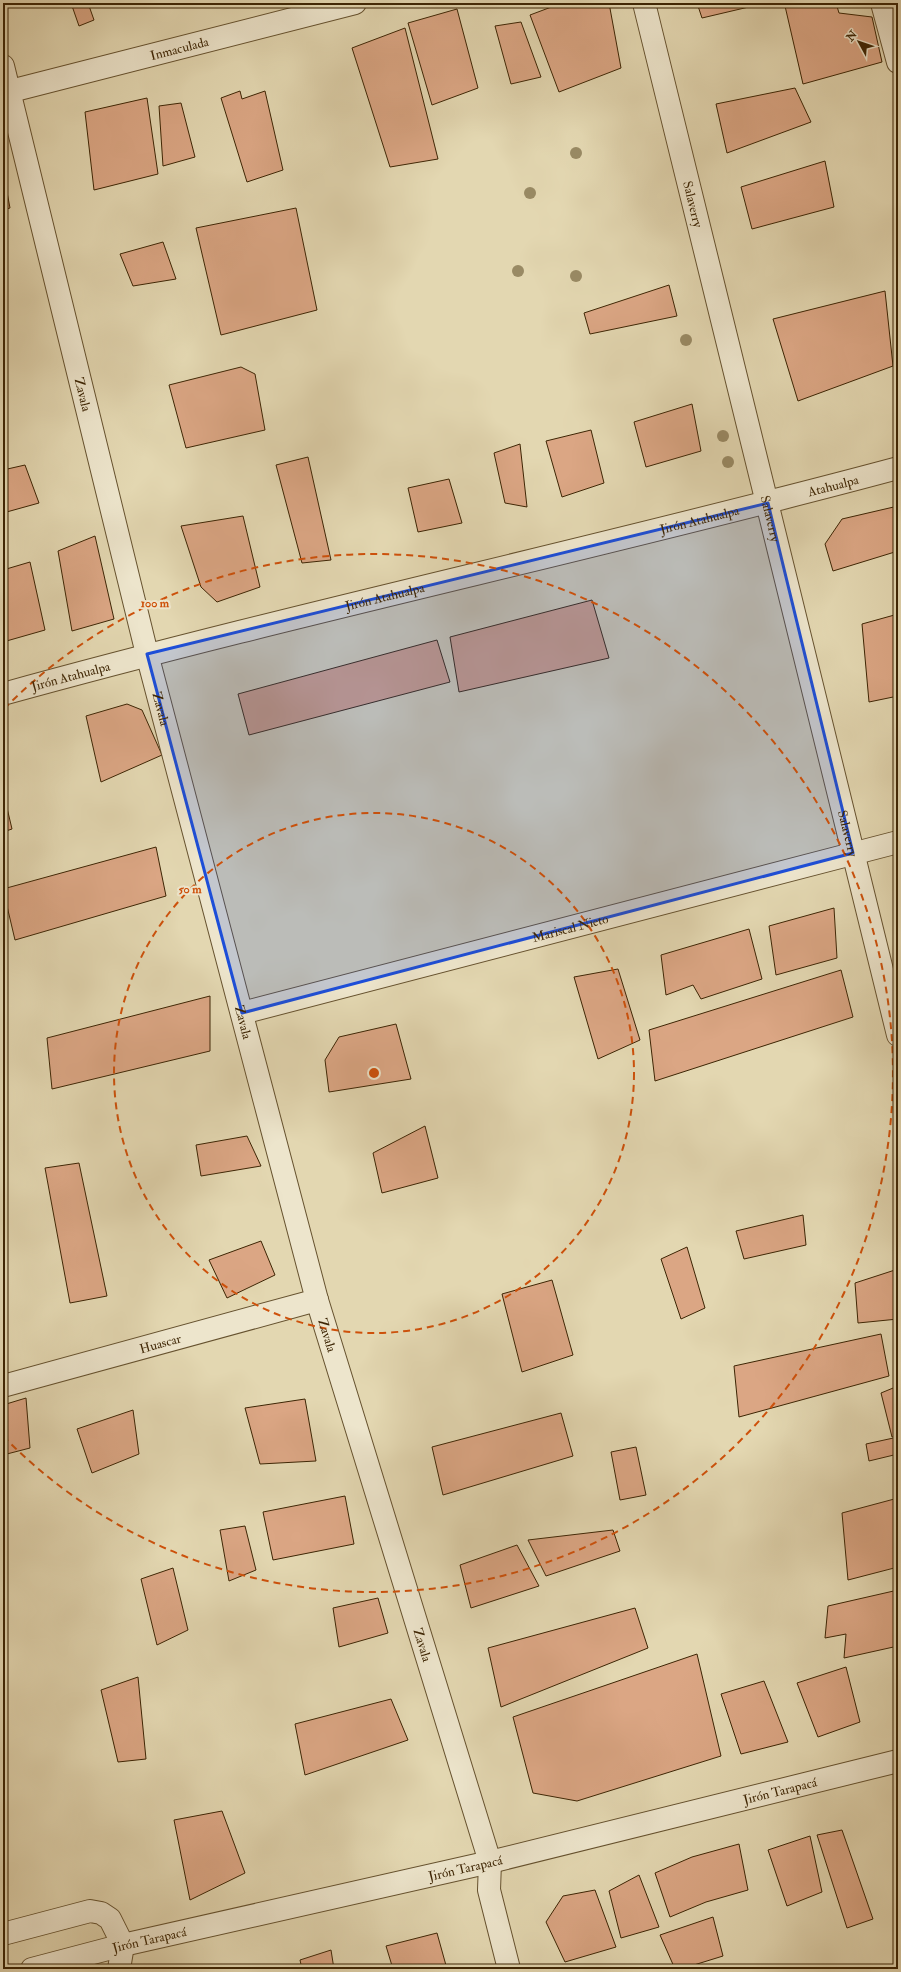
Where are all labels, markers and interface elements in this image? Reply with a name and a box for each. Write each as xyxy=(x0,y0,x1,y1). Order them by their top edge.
north arrow xyxy=(839,22,879,62)
text: N xyxy=(843,27,861,45)
street label: Inmaculada xyxy=(149,34,211,64)
street label: Salaverry xyxy=(679,179,706,230)
street label: Zavala xyxy=(71,376,94,414)
street label: Atahualpa xyxy=(805,472,861,501)
street label: Salaverry xyxy=(756,494,783,544)
street label: Jirón Atahualpa xyxy=(657,503,742,538)
street label: Jirón Atahualpa xyxy=(343,580,427,615)
text: 100 m xyxy=(141,596,170,611)
street label: Jirón Atahualpa xyxy=(29,658,113,695)
street label: Zavala xyxy=(148,690,173,728)
street label: Salaverry xyxy=(834,809,861,859)
text: 50 m xyxy=(178,882,202,897)
street label: Mariscal Nieto xyxy=(530,911,610,946)
street label: Zavala xyxy=(231,1004,255,1042)
centre of rings xyxy=(367,1066,381,1080)
street label: Zavala xyxy=(314,1316,340,1355)
street label: Huascar xyxy=(138,1331,183,1357)
street label: Zavala xyxy=(409,1626,435,1664)
street label: Jirón Tarapacá xyxy=(741,1774,819,1808)
street label: Jirón Tarapacá xyxy=(426,1852,505,1885)
street label: Jirón Tarapacá xyxy=(110,1924,189,1957)

